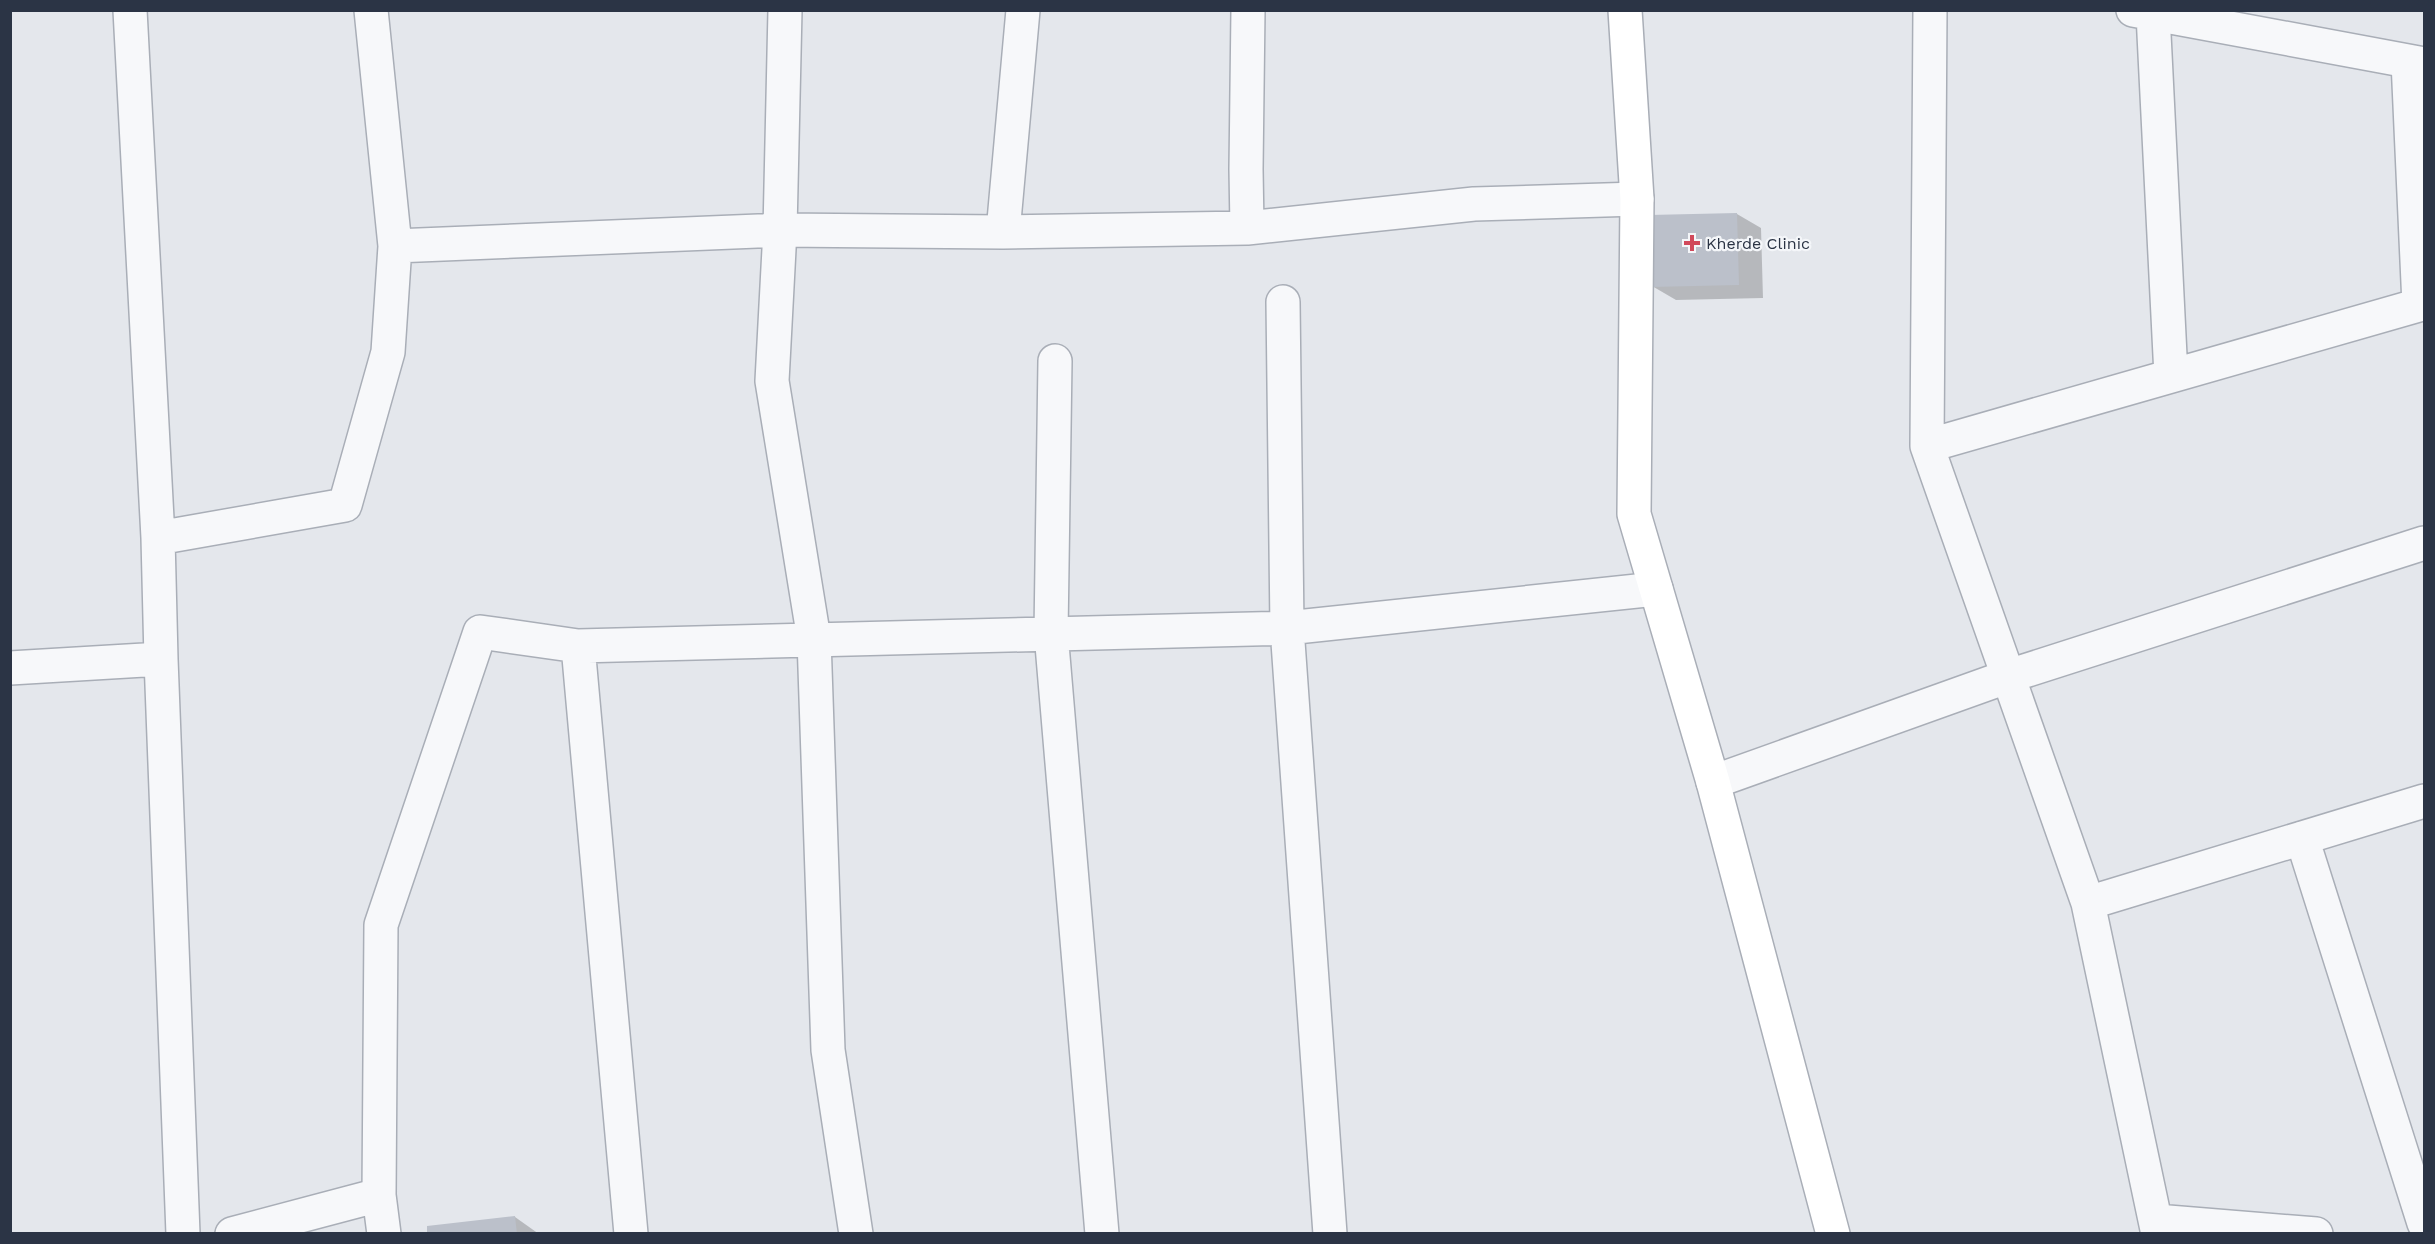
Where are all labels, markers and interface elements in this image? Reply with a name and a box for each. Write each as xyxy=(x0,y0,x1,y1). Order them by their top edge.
marker: Kherde Clinic xyxy=(1683,234,1701,252)
place label: Kherde Clinic xyxy=(1706,234,1810,253)

